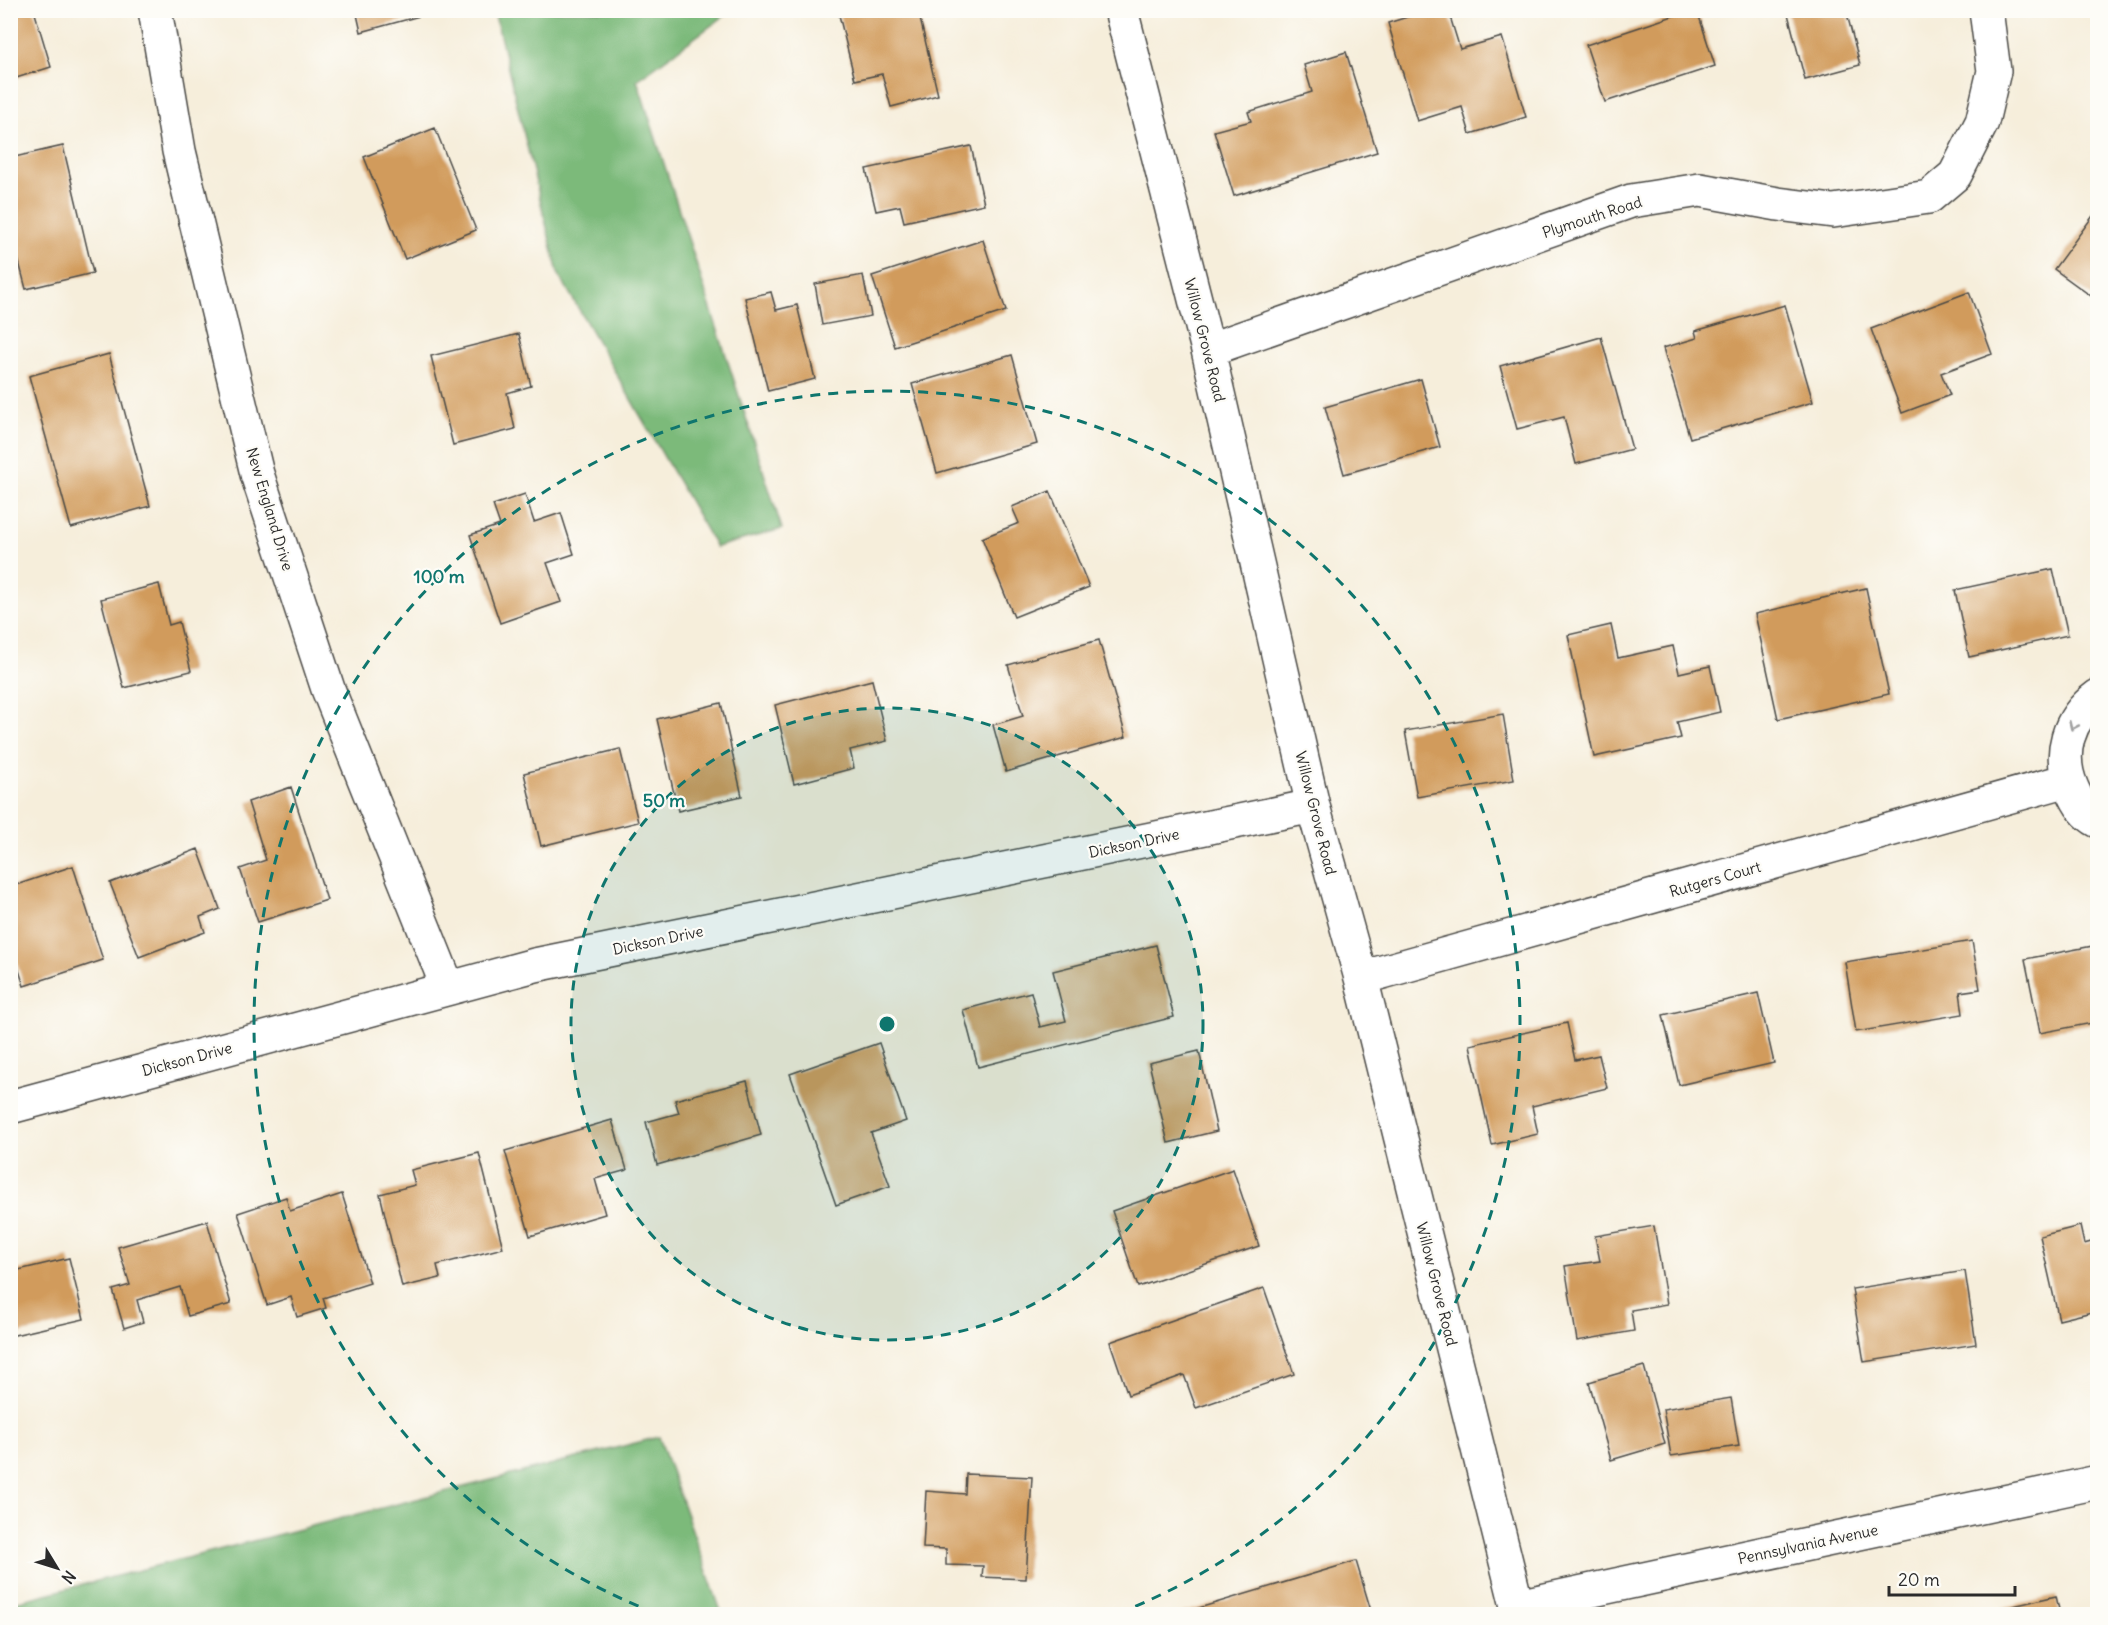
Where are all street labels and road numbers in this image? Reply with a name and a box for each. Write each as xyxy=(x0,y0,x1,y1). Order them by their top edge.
street label: Plymouth Road xyxy=(1540,192,1644,242)
street label: Willow Grove Road xyxy=(1180,276,1230,404)
street label: New England Drive xyxy=(242,445,298,573)
street label: Willow Grove Road xyxy=(1291,749,1341,877)
street label: Dickson Drive xyxy=(1087,824,1181,862)
street label: Rutgers Court xyxy=(1667,857,1763,901)
street label: Dickson Drive xyxy=(611,921,705,959)
street label: Dickson Drive xyxy=(140,1038,234,1080)
street label: Willow Grove Road xyxy=(1412,1220,1462,1348)
street label: Pennsylvania Avenue xyxy=(1736,1520,1880,1568)

